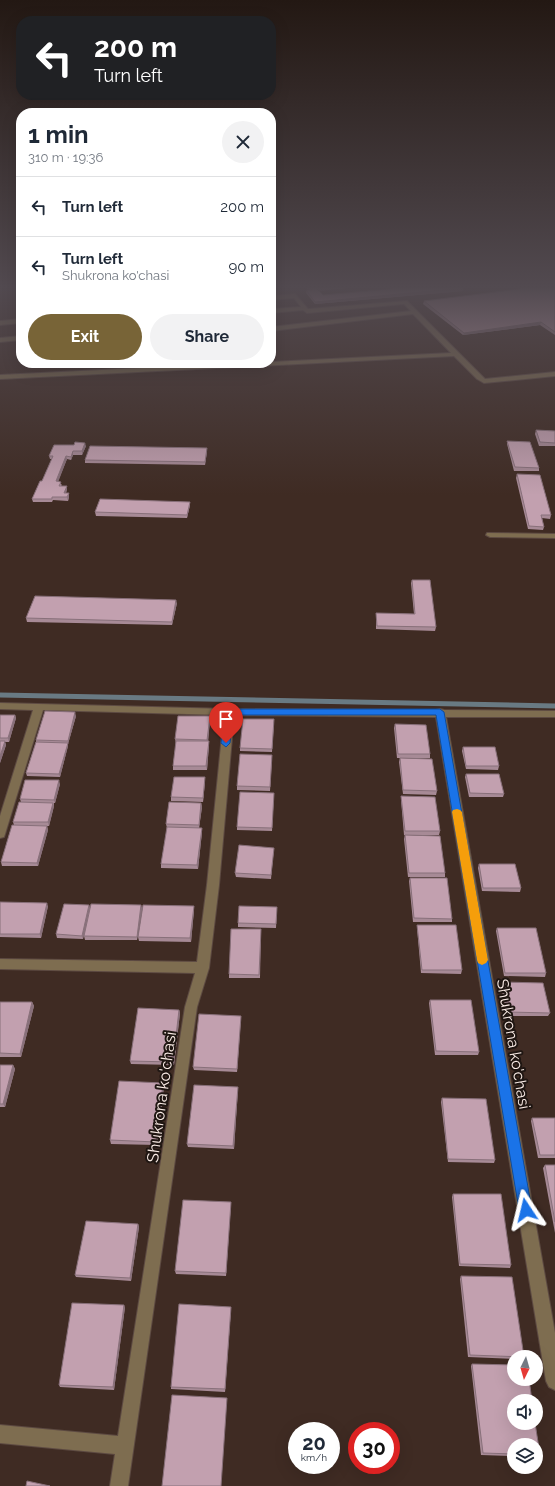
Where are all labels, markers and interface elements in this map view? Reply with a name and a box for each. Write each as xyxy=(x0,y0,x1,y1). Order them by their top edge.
text: 200 m xyxy=(94,31,177,64)
icon: left xyxy=(28,32,80,84)
text: Turn left xyxy=(94,65,163,86)
text: 1 min xyxy=(28,120,89,149)
button: close xyxy=(222,121,264,163)
text: 310 m · 19:36 xyxy=(28,150,103,165)
icon: left xyxy=(28,196,50,218)
text: Turn left xyxy=(62,198,123,216)
text: 200 m xyxy=(220,198,264,216)
text: Turn left xyxy=(62,250,123,268)
icon: left xyxy=(28,256,50,278)
text: 90 m xyxy=(228,258,264,276)
text: Shukrona ko'chasi xyxy=(62,268,169,283)
button: Exit xyxy=(28,314,142,360)
button: Share xyxy=(150,314,264,360)
pin xyxy=(209,702,243,743)
icon: arrive xyxy=(215,708,237,730)
street label: Shukrona ko'chasi xyxy=(493,977,534,1111)
street label: Shukrona ko'chasi xyxy=(143,1030,180,1164)
position arrow xyxy=(505,1189,547,1231)
north arrow xyxy=(507,1350,543,1386)
map controls xyxy=(507,1350,543,1474)
button: sound xyxy=(507,1394,543,1430)
speed limit sign: 30 xyxy=(348,1422,400,1474)
text: 20 xyxy=(302,1431,326,1455)
button: layers xyxy=(507,1438,543,1474)
text: km/h xyxy=(301,1452,327,1463)

